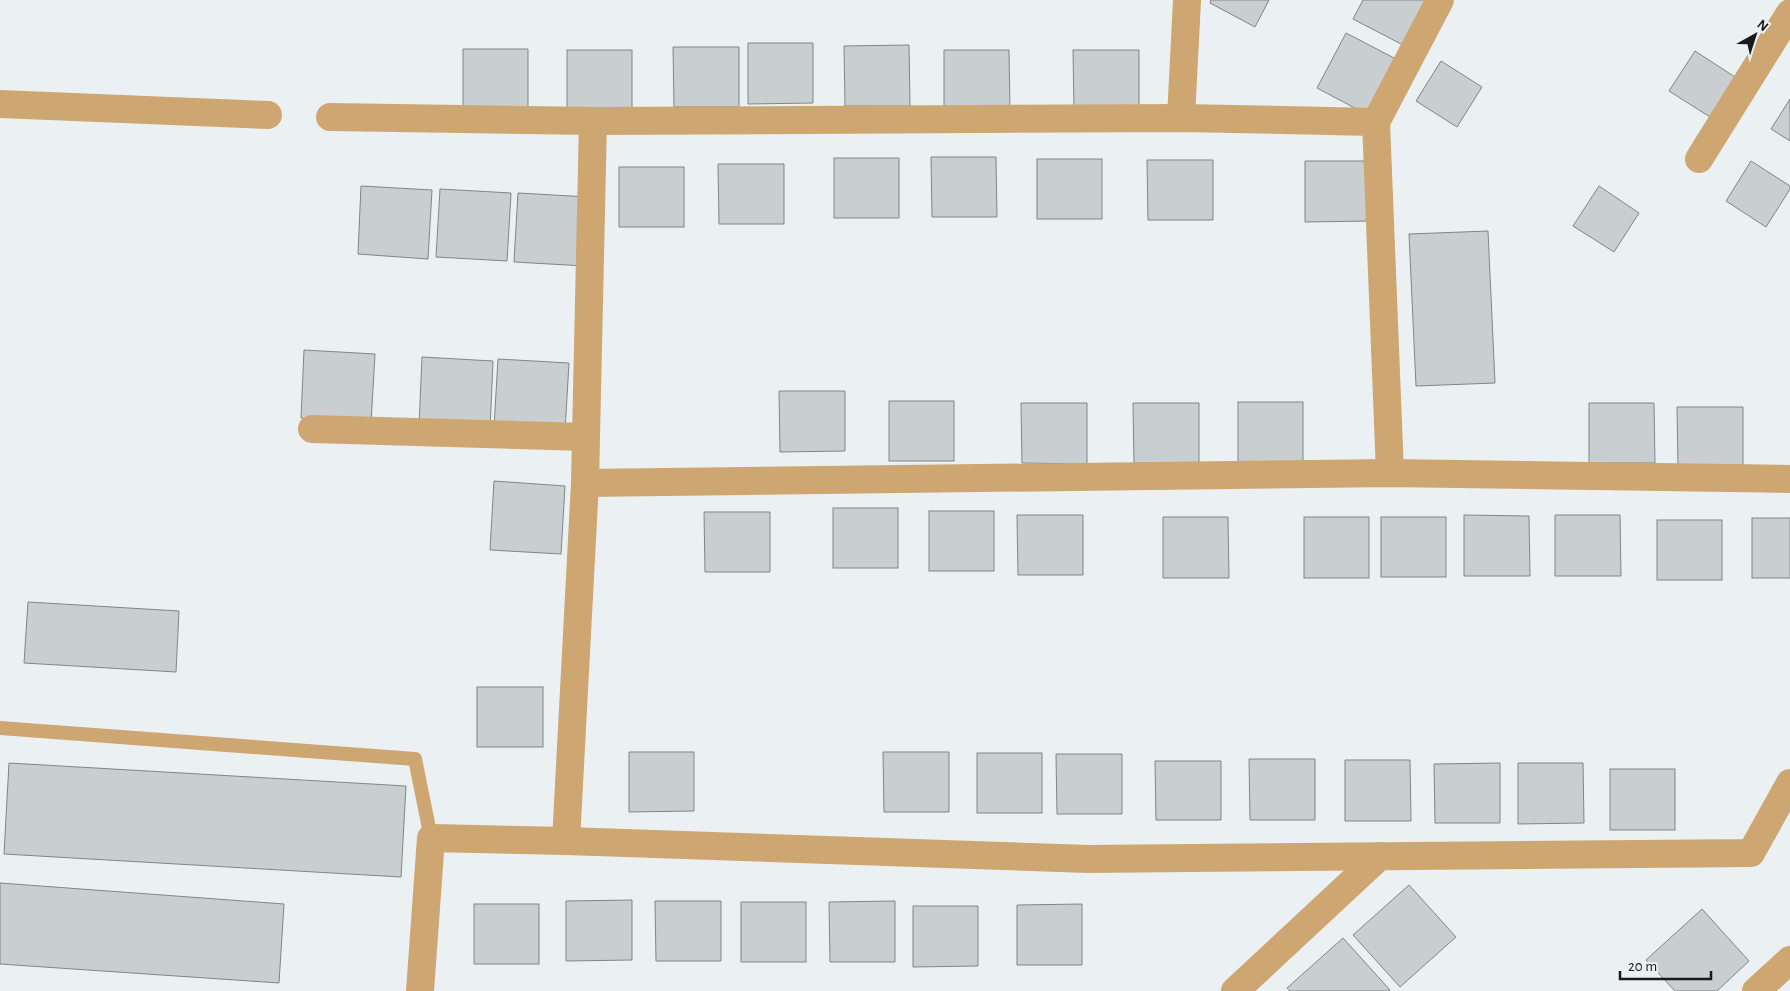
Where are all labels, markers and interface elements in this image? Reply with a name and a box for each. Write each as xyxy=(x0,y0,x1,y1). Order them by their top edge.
north arrow xyxy=(1730,10,1780,60)
text: N xyxy=(1754,17,1771,34)
scale bar xyxy=(1620,948,1711,980)
text: 20 m xyxy=(1628,959,1657,974)

